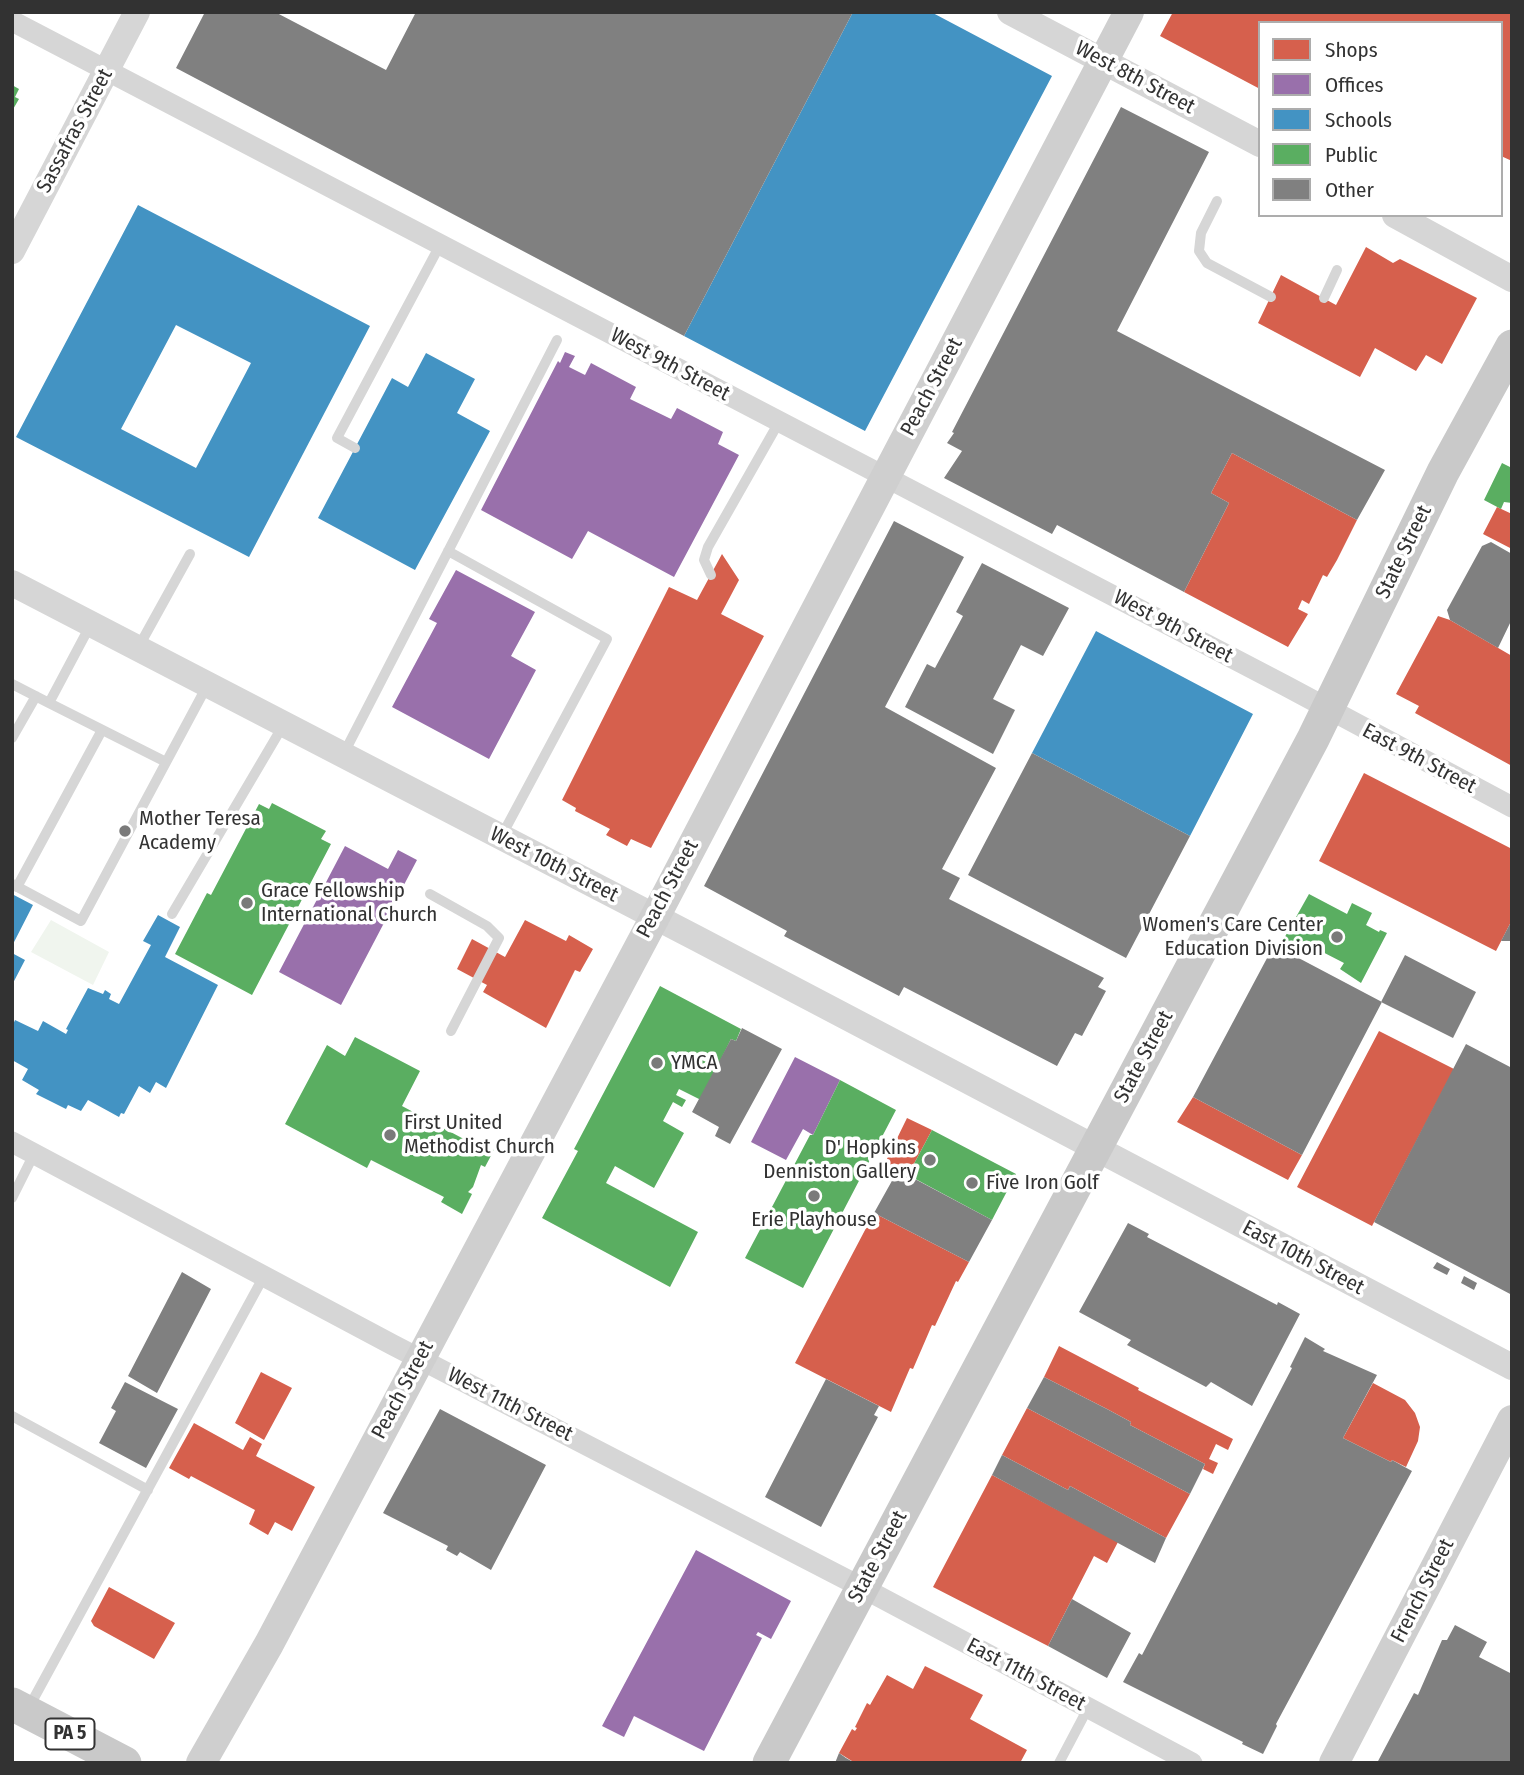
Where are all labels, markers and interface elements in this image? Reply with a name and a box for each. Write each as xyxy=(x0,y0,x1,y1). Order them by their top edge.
legend xyxy=(1258,21,1503,217)
street label: West 8th Street xyxy=(1071,36,1199,120)
text: Shops xyxy=(1325,37,1378,63)
street label: Sassafras Street xyxy=(32,65,118,197)
text: Offices xyxy=(1325,72,1384,98)
text: Schools xyxy=(1325,107,1392,133)
text: Public xyxy=(1325,142,1377,168)
text: Other xyxy=(1325,177,1374,203)
street label: West 9th Street xyxy=(606,323,734,407)
street label: Peach Street xyxy=(896,334,968,440)
street label: State Street xyxy=(1371,501,1437,603)
street label: West 9th Street xyxy=(1109,585,1237,669)
street label: East 9th Street xyxy=(1358,718,1480,800)
place label: Mother Teresa Academy xyxy=(139,806,261,856)
street label: West 10th Street xyxy=(486,822,622,908)
marker: Mother Teresa Academy xyxy=(117,823,133,839)
street label: Peach Street xyxy=(632,836,704,942)
place label: Grace Fellowship International Church xyxy=(261,878,437,928)
marker: Grace Fellowship International Church xyxy=(239,895,255,911)
place label: Women's Care Center Education Division xyxy=(1142,912,1323,962)
marker: Women's Care Center Education Division xyxy=(1329,929,1345,945)
street label: State Street xyxy=(1109,1007,1179,1107)
place label: YMCA xyxy=(671,1050,718,1076)
marker: YMCA xyxy=(649,1055,665,1071)
place label: First United Methodist Church xyxy=(404,1110,555,1160)
marker: First United Methodist Church xyxy=(382,1127,398,1143)
place label: D' Hopkins Denniston Gallery xyxy=(763,1135,916,1185)
marker: D' Hopkins Denniston Gallery xyxy=(922,1152,938,1168)
place label: Five Iron Golf xyxy=(986,1170,1099,1196)
marker: Five Iron Golf xyxy=(964,1175,980,1191)
marker: Erie Playhouse xyxy=(806,1188,822,1204)
place label: Erie Playhouse xyxy=(751,1207,877,1233)
street label: East 10th Street xyxy=(1238,1215,1368,1301)
street label: Peach Street xyxy=(367,1337,439,1443)
street label: West 11th Street xyxy=(443,1363,577,1447)
street label: State Street xyxy=(843,1507,913,1607)
street label: French Street xyxy=(1386,1535,1460,1647)
street label: East 11th Street xyxy=(962,1633,1090,1717)
road number: PA 5 xyxy=(46,1718,94,1750)

